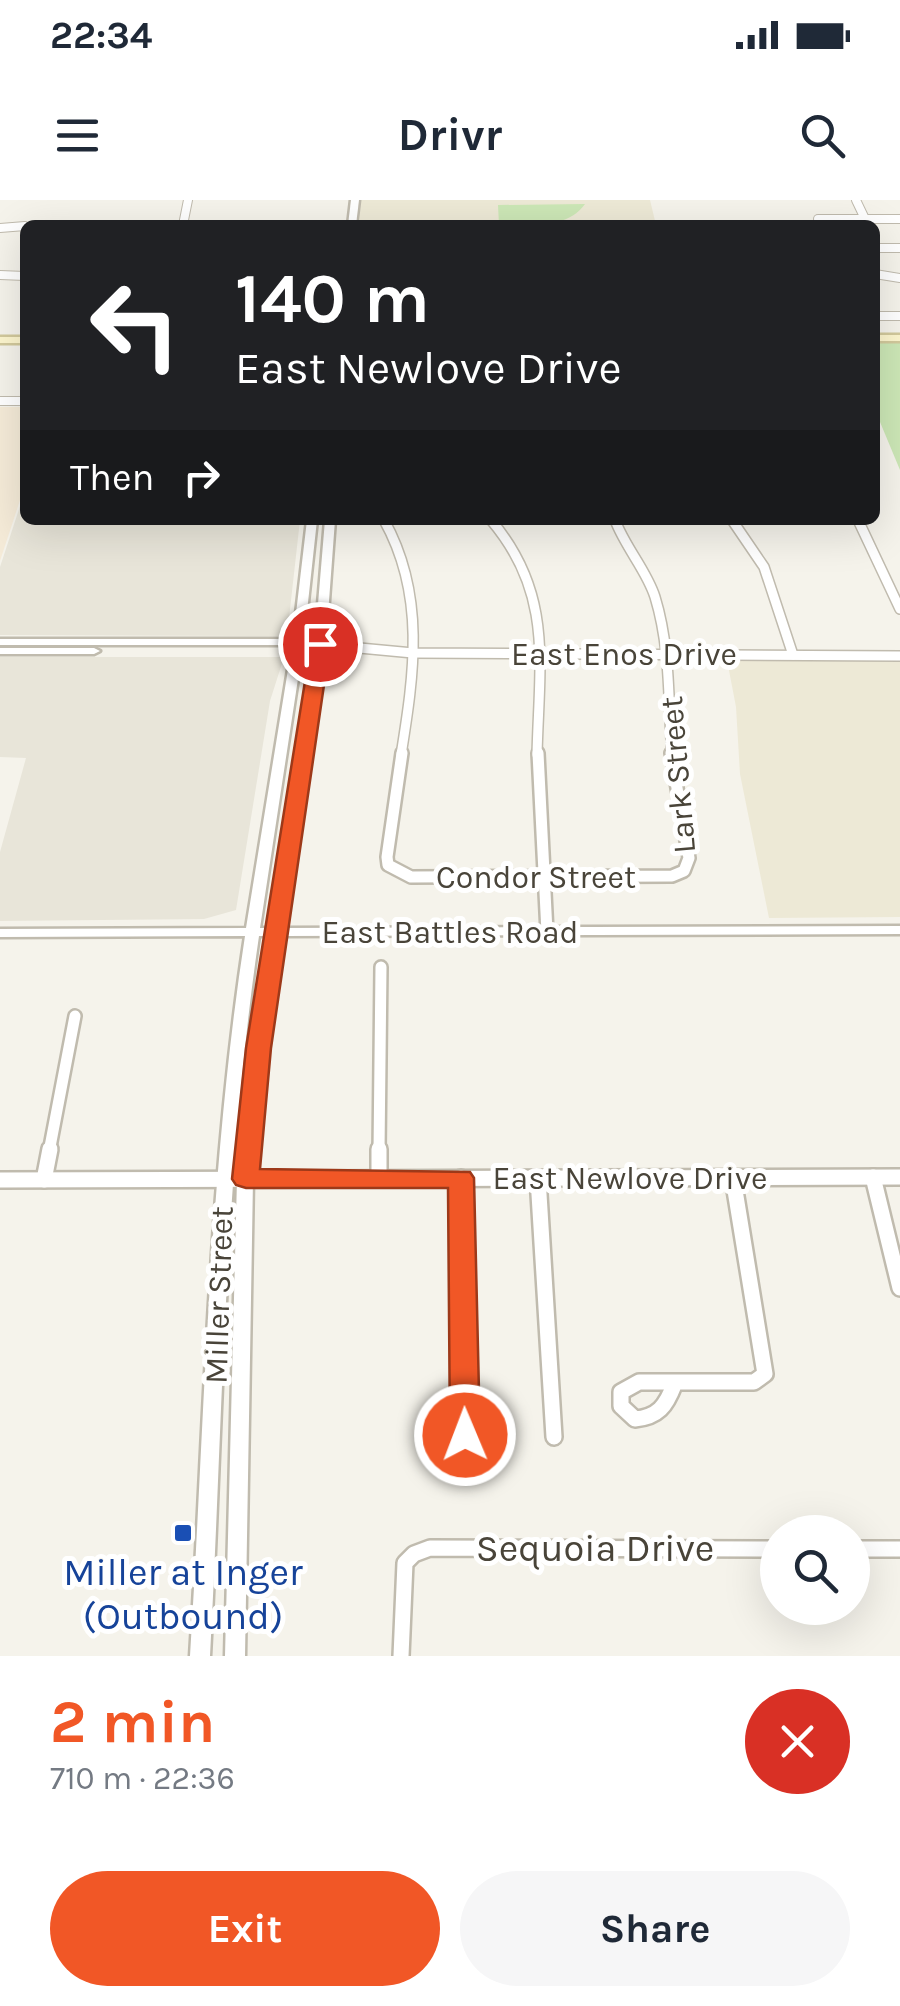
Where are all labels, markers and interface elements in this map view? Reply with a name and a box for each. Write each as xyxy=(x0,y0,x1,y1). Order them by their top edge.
text: 22:34 xyxy=(50,13,152,58)
icon: menu xyxy=(50,108,105,163)
icon: search xyxy=(795,108,850,163)
text: Drivr xyxy=(398,109,502,161)
text: 140 m xyxy=(235,258,430,340)
icon: left xyxy=(70,260,200,390)
text: East Newlove Drive xyxy=(235,342,622,394)
icon: right xyxy=(174,450,229,505)
text: Then xyxy=(70,455,154,500)
pin xyxy=(278,602,363,687)
icon: arrive xyxy=(293,617,348,672)
street label: East Enos Drive xyxy=(511,636,737,673)
street label: Lark Street xyxy=(653,695,703,855)
street label: Condor Street xyxy=(436,859,636,896)
street label: East Battles Road xyxy=(321,914,579,951)
street label: East Newlove Drive xyxy=(493,1160,767,1197)
street label: Miller Street xyxy=(197,1205,241,1385)
position arrow xyxy=(413,1383,517,1487)
map controls xyxy=(760,1515,870,1625)
button: search xyxy=(760,1515,870,1625)
marker: Miller at Inger (Outbound) xyxy=(172,1522,194,1544)
street label: Sequoia Drive xyxy=(476,1526,714,1571)
place label: Miller at Inger (Outbound) xyxy=(63,1550,303,1639)
text: 2 min xyxy=(50,1687,215,1757)
button: close xyxy=(745,1689,850,1794)
text: 710 m · 22:36 xyxy=(50,1760,235,1797)
button: Exit xyxy=(50,1871,440,1986)
button: Share xyxy=(460,1871,850,1986)

